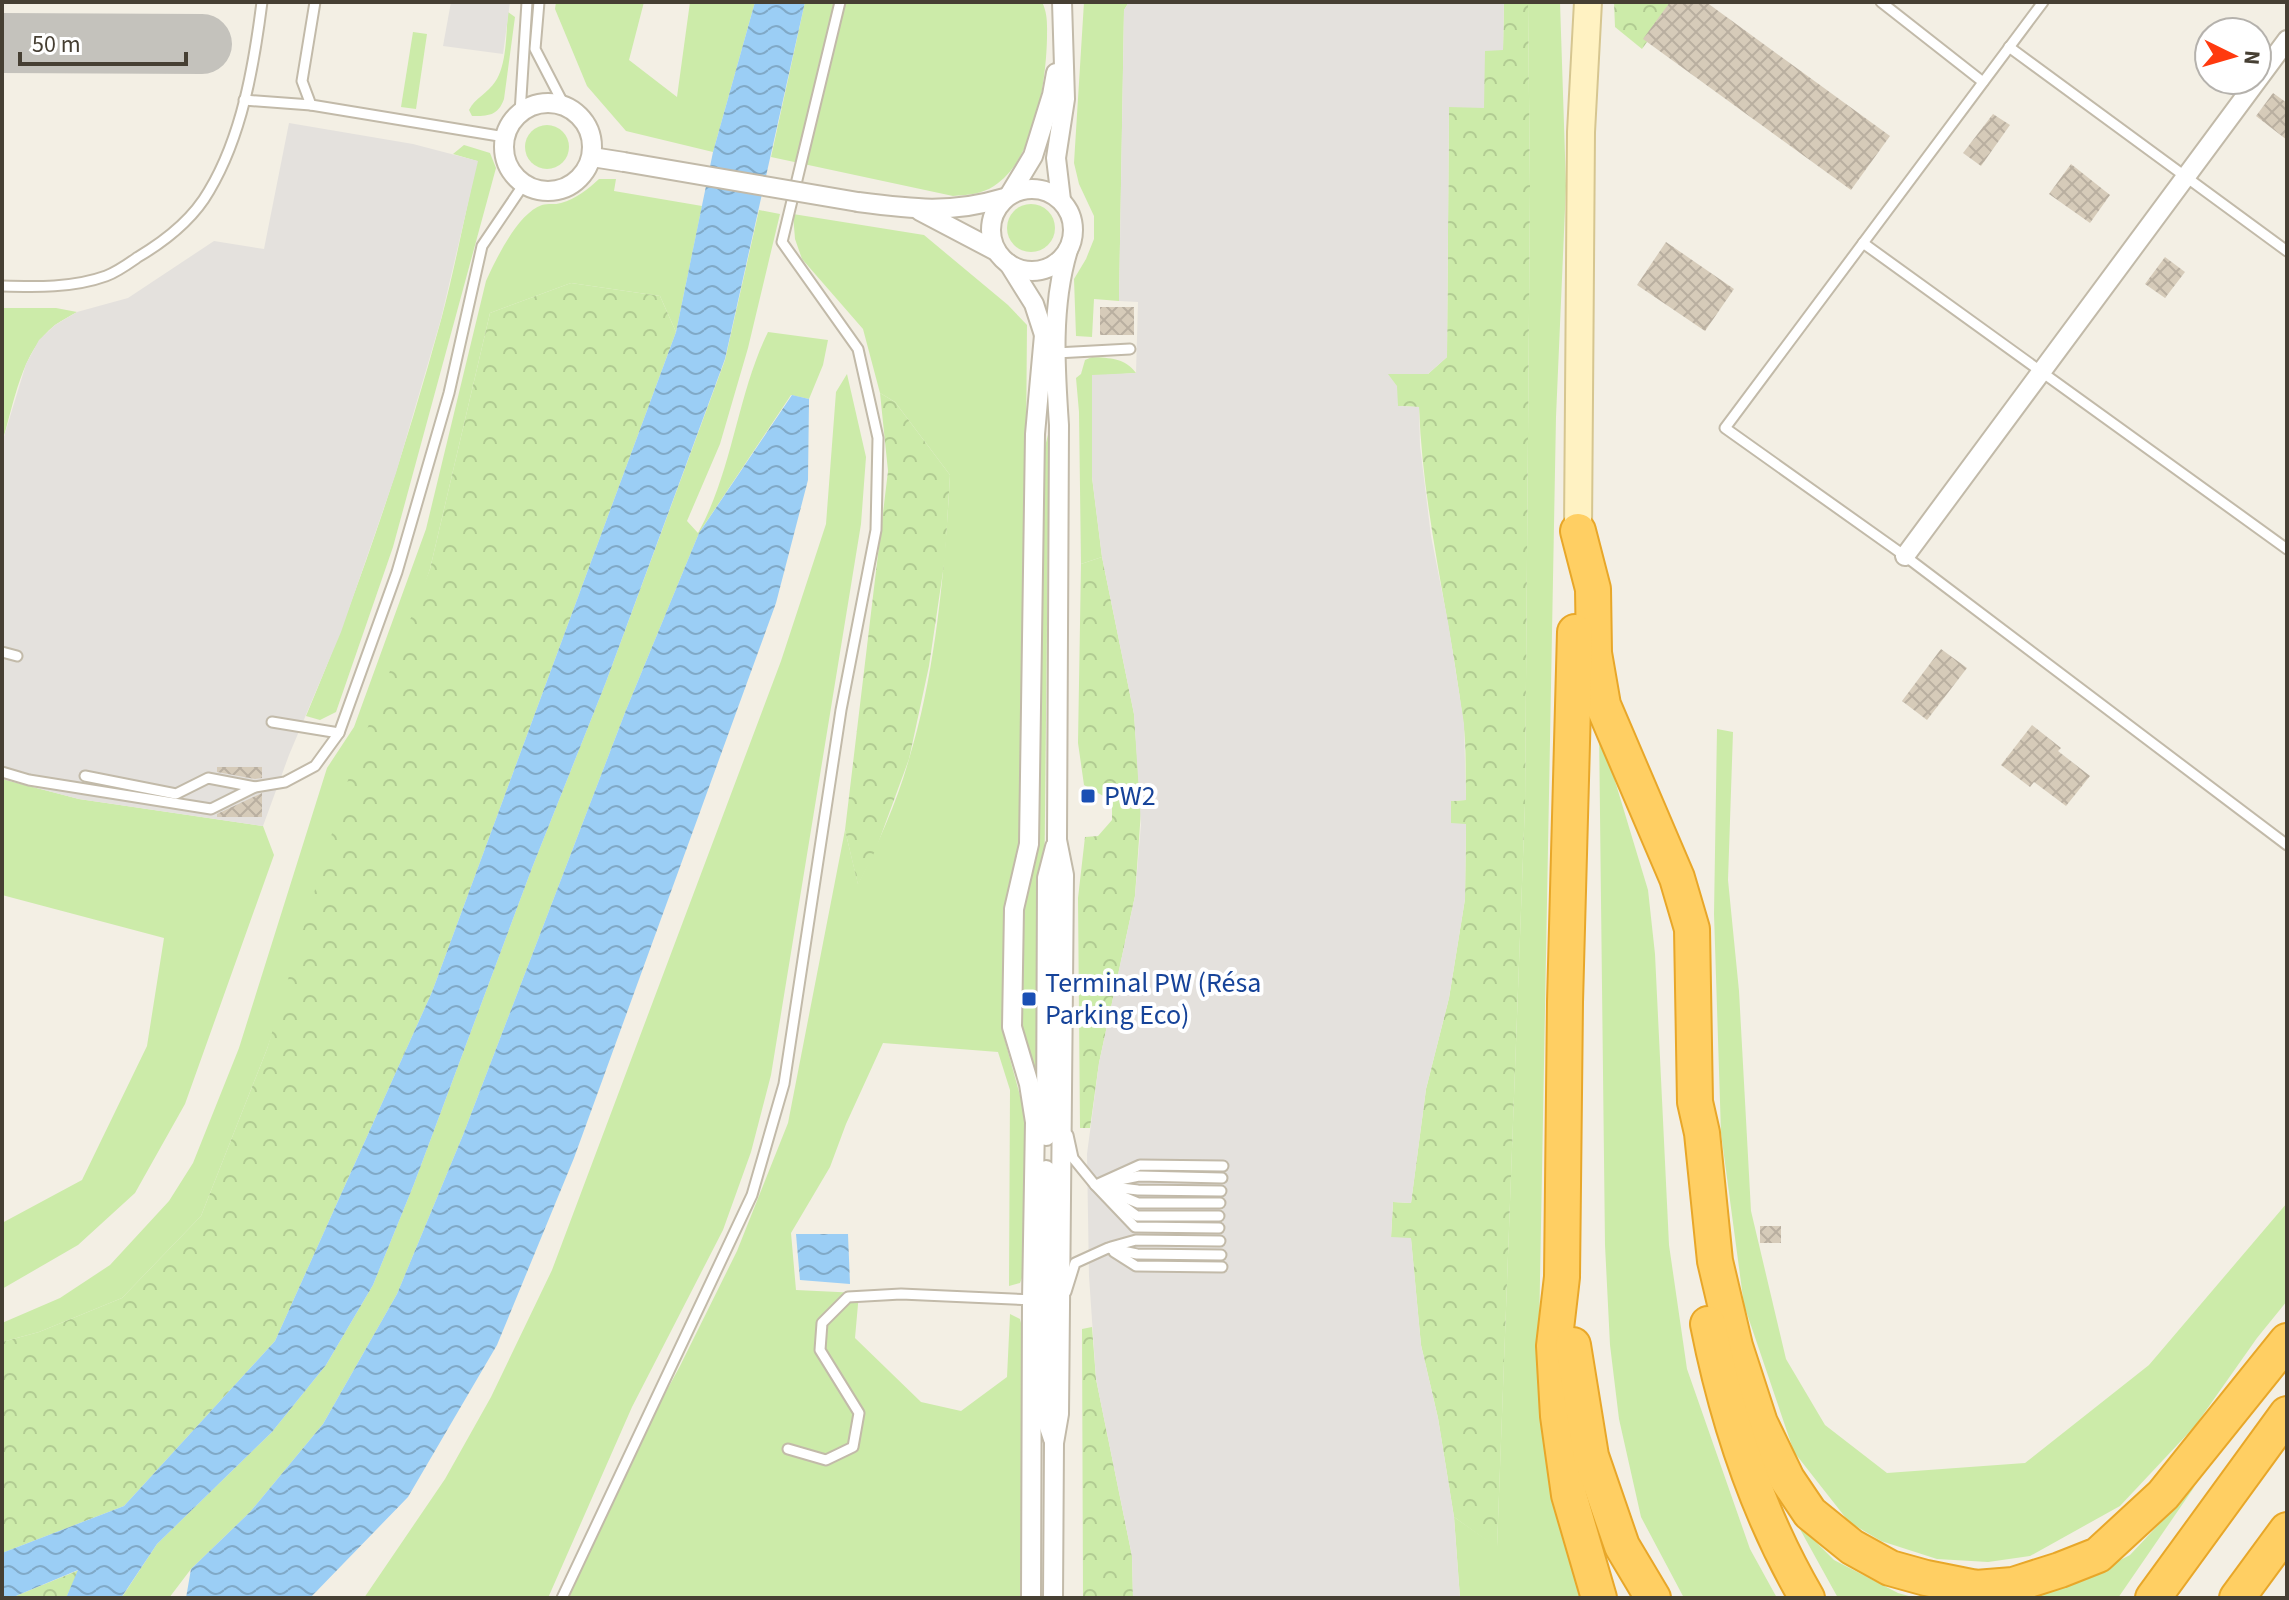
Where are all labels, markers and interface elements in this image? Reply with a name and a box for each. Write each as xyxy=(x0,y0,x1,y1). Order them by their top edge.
scale bar xyxy=(20,16,186,66)
north arrow xyxy=(2193,16,2273,96)
text: 50 m xyxy=(32,27,81,62)
text: N xyxy=(2235,49,2269,66)
place label: PW2 xyxy=(1104,776,1156,816)
marker: PW2 xyxy=(1079,787,1097,805)
place label: Terminal PW (Résa Parking Eco) xyxy=(1045,963,1261,1035)
marker: Terminal PW (Résa Parking Eco) xyxy=(1020,990,1038,1008)

